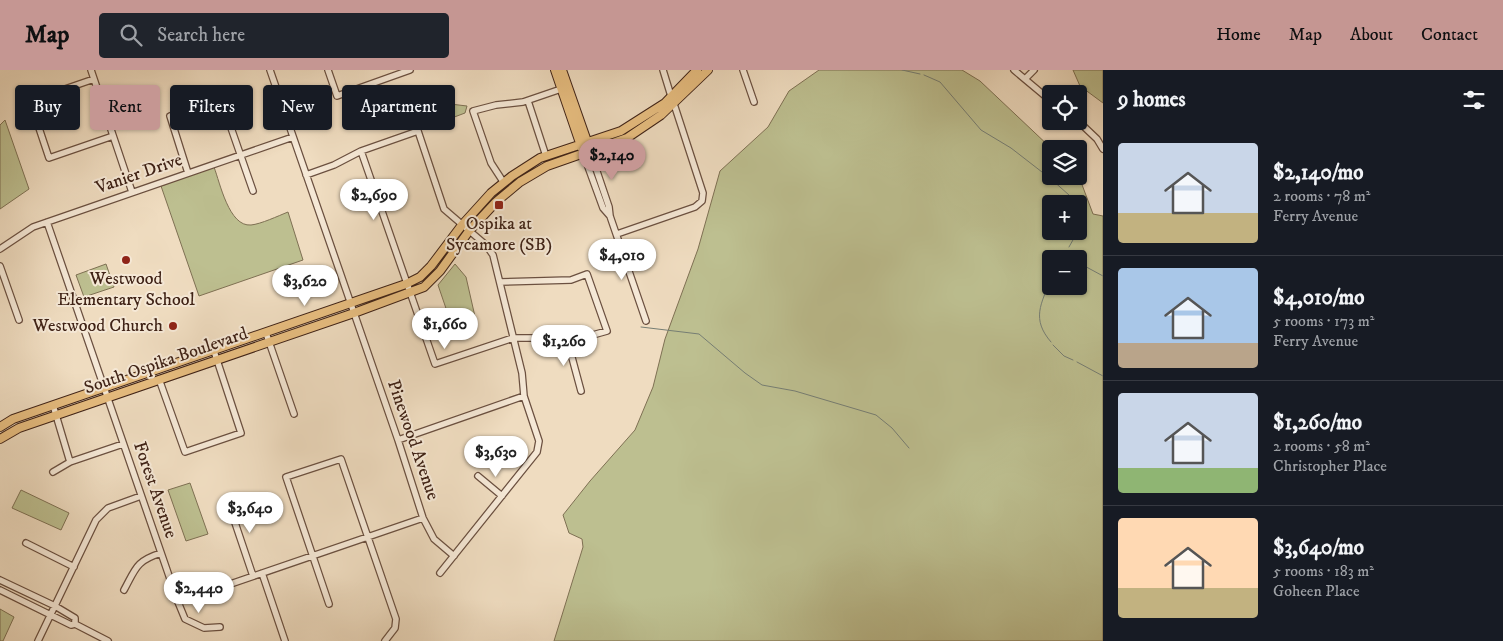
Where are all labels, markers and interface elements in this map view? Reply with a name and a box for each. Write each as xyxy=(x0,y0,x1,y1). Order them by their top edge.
search box xyxy=(99,13,449,58)
text: Map xyxy=(25,20,69,50)
icon: search xyxy=(117,21,145,49)
text: Search here xyxy=(157,24,245,47)
text: Home xyxy=(1216,24,1261,46)
text: Map xyxy=(1289,24,1322,46)
text: About xyxy=(1350,24,1393,46)
text: Contact xyxy=(1421,24,1478,46)
chip: Buy xyxy=(15,85,80,130)
chip: Rent xyxy=(90,85,160,130)
chip: Filters xyxy=(170,85,253,130)
chip: New xyxy=(263,85,332,130)
chip: Apartment xyxy=(342,85,455,130)
map controls xyxy=(1042,85,1087,295)
button: locate xyxy=(1042,85,1087,130)
icon: filters xyxy=(1460,86,1488,114)
text: 9 homes xyxy=(1118,87,1186,113)
pin: $2,140 xyxy=(571,138,653,181)
button: layers xyxy=(1042,140,1087,185)
text: $2,140 xyxy=(590,145,634,165)
street label: Vanier Drive xyxy=(92,149,185,199)
text: $2,140/mo xyxy=(1273,160,1363,186)
icon: home xyxy=(1158,163,1218,223)
pin: $2,690 xyxy=(333,178,415,221)
text: $2,690 xyxy=(351,185,397,205)
text: 2 rooms · 78 m² xyxy=(1273,186,1370,206)
button: + xyxy=(1042,195,1087,240)
marker: Ospika at Sycamore (SB) xyxy=(493,199,505,211)
text: Ferry Avenue xyxy=(1273,206,1358,226)
place label: Ospika at Sycamore (SB) xyxy=(446,213,552,256)
pin: $4,010 xyxy=(581,238,663,281)
text: $4,010 xyxy=(599,245,645,265)
button: − xyxy=(1042,250,1087,295)
marker: Westwood Elementary School xyxy=(120,254,132,266)
pin: $3,620 xyxy=(264,264,346,307)
place label: Westwood Elementary School xyxy=(57,268,195,311)
text: $3,620 xyxy=(283,271,327,291)
text: $4,010/mo xyxy=(1273,285,1365,311)
icon: home xyxy=(1158,288,1218,348)
pin: $1,660 xyxy=(404,308,486,350)
text: 5 rooms · 173 m² xyxy=(1273,311,1374,331)
text: $1,660 xyxy=(423,314,467,334)
place label: Westwood Church xyxy=(31,315,164,337)
marker: Westwood Church xyxy=(167,320,179,332)
street label: South Ospika Boulevard xyxy=(81,323,251,399)
pin: $1,260 xyxy=(523,324,605,367)
text: $1,260 xyxy=(542,331,586,351)
text: Ferry Avenue xyxy=(1273,331,1358,351)
street label: Pinewood Avenue xyxy=(382,377,444,503)
text: $1,260/mo xyxy=(1273,410,1362,436)
icon: home xyxy=(1158,413,1218,473)
pin: $3,630 xyxy=(455,436,537,478)
text: 2 rooms · 58 m² xyxy=(1273,436,1370,456)
street label: Forest Avenue xyxy=(128,439,182,541)
text: $3,630 xyxy=(475,442,517,462)
text: Christopher Place xyxy=(1273,456,1387,476)
pin: $3,640 xyxy=(209,492,291,534)
text: $3,640 xyxy=(227,498,273,518)
text: $3,640/mo xyxy=(1273,535,1364,561)
icon: home xyxy=(1158,538,1218,598)
text: 5 rooms · 183 m² xyxy=(1273,561,1374,581)
pin: $2,440 xyxy=(158,572,240,614)
text: $2,440 xyxy=(175,578,223,598)
text: Goheen Place xyxy=(1273,581,1360,601)

